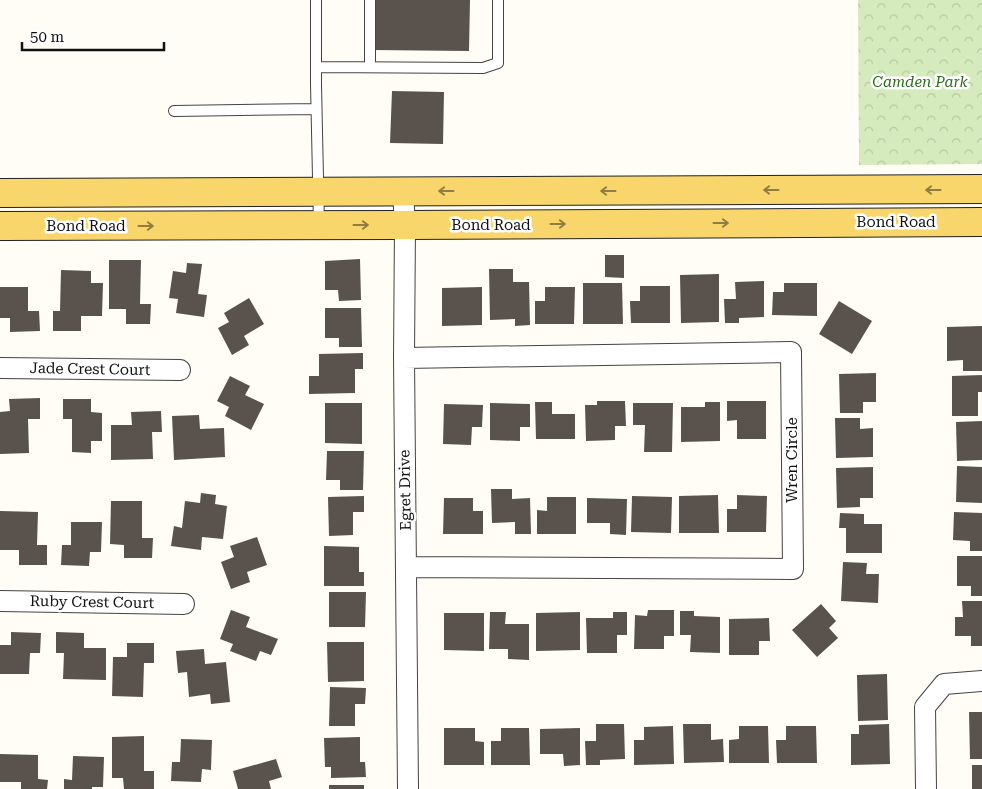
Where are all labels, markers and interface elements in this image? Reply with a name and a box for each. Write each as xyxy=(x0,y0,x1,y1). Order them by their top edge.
scale bar xyxy=(22,20,165,52)
text: 50 m xyxy=(30,28,65,46)
park label: Camden Park xyxy=(872,73,969,91)
one-way arrow xyxy=(763,185,780,195)
one-way arrow xyxy=(926,185,942,195)
one-way arrow xyxy=(438,186,454,196)
one-way arrow xyxy=(601,186,617,196)
street label: Bond Road xyxy=(856,213,936,231)
street label: Bond Road xyxy=(451,216,531,234)
street label: Bond Road xyxy=(46,217,126,235)
one-way arrow xyxy=(712,218,729,228)
one-way arrow xyxy=(550,219,566,229)
one-way arrow xyxy=(352,220,369,230)
one-way arrow xyxy=(138,221,154,231)
street label: Jade Crest Court xyxy=(29,359,151,379)
street label: Wren Circle xyxy=(783,417,801,503)
street label: Egret Drive xyxy=(395,449,415,531)
street label: Ruby Crest Court xyxy=(30,592,155,612)

